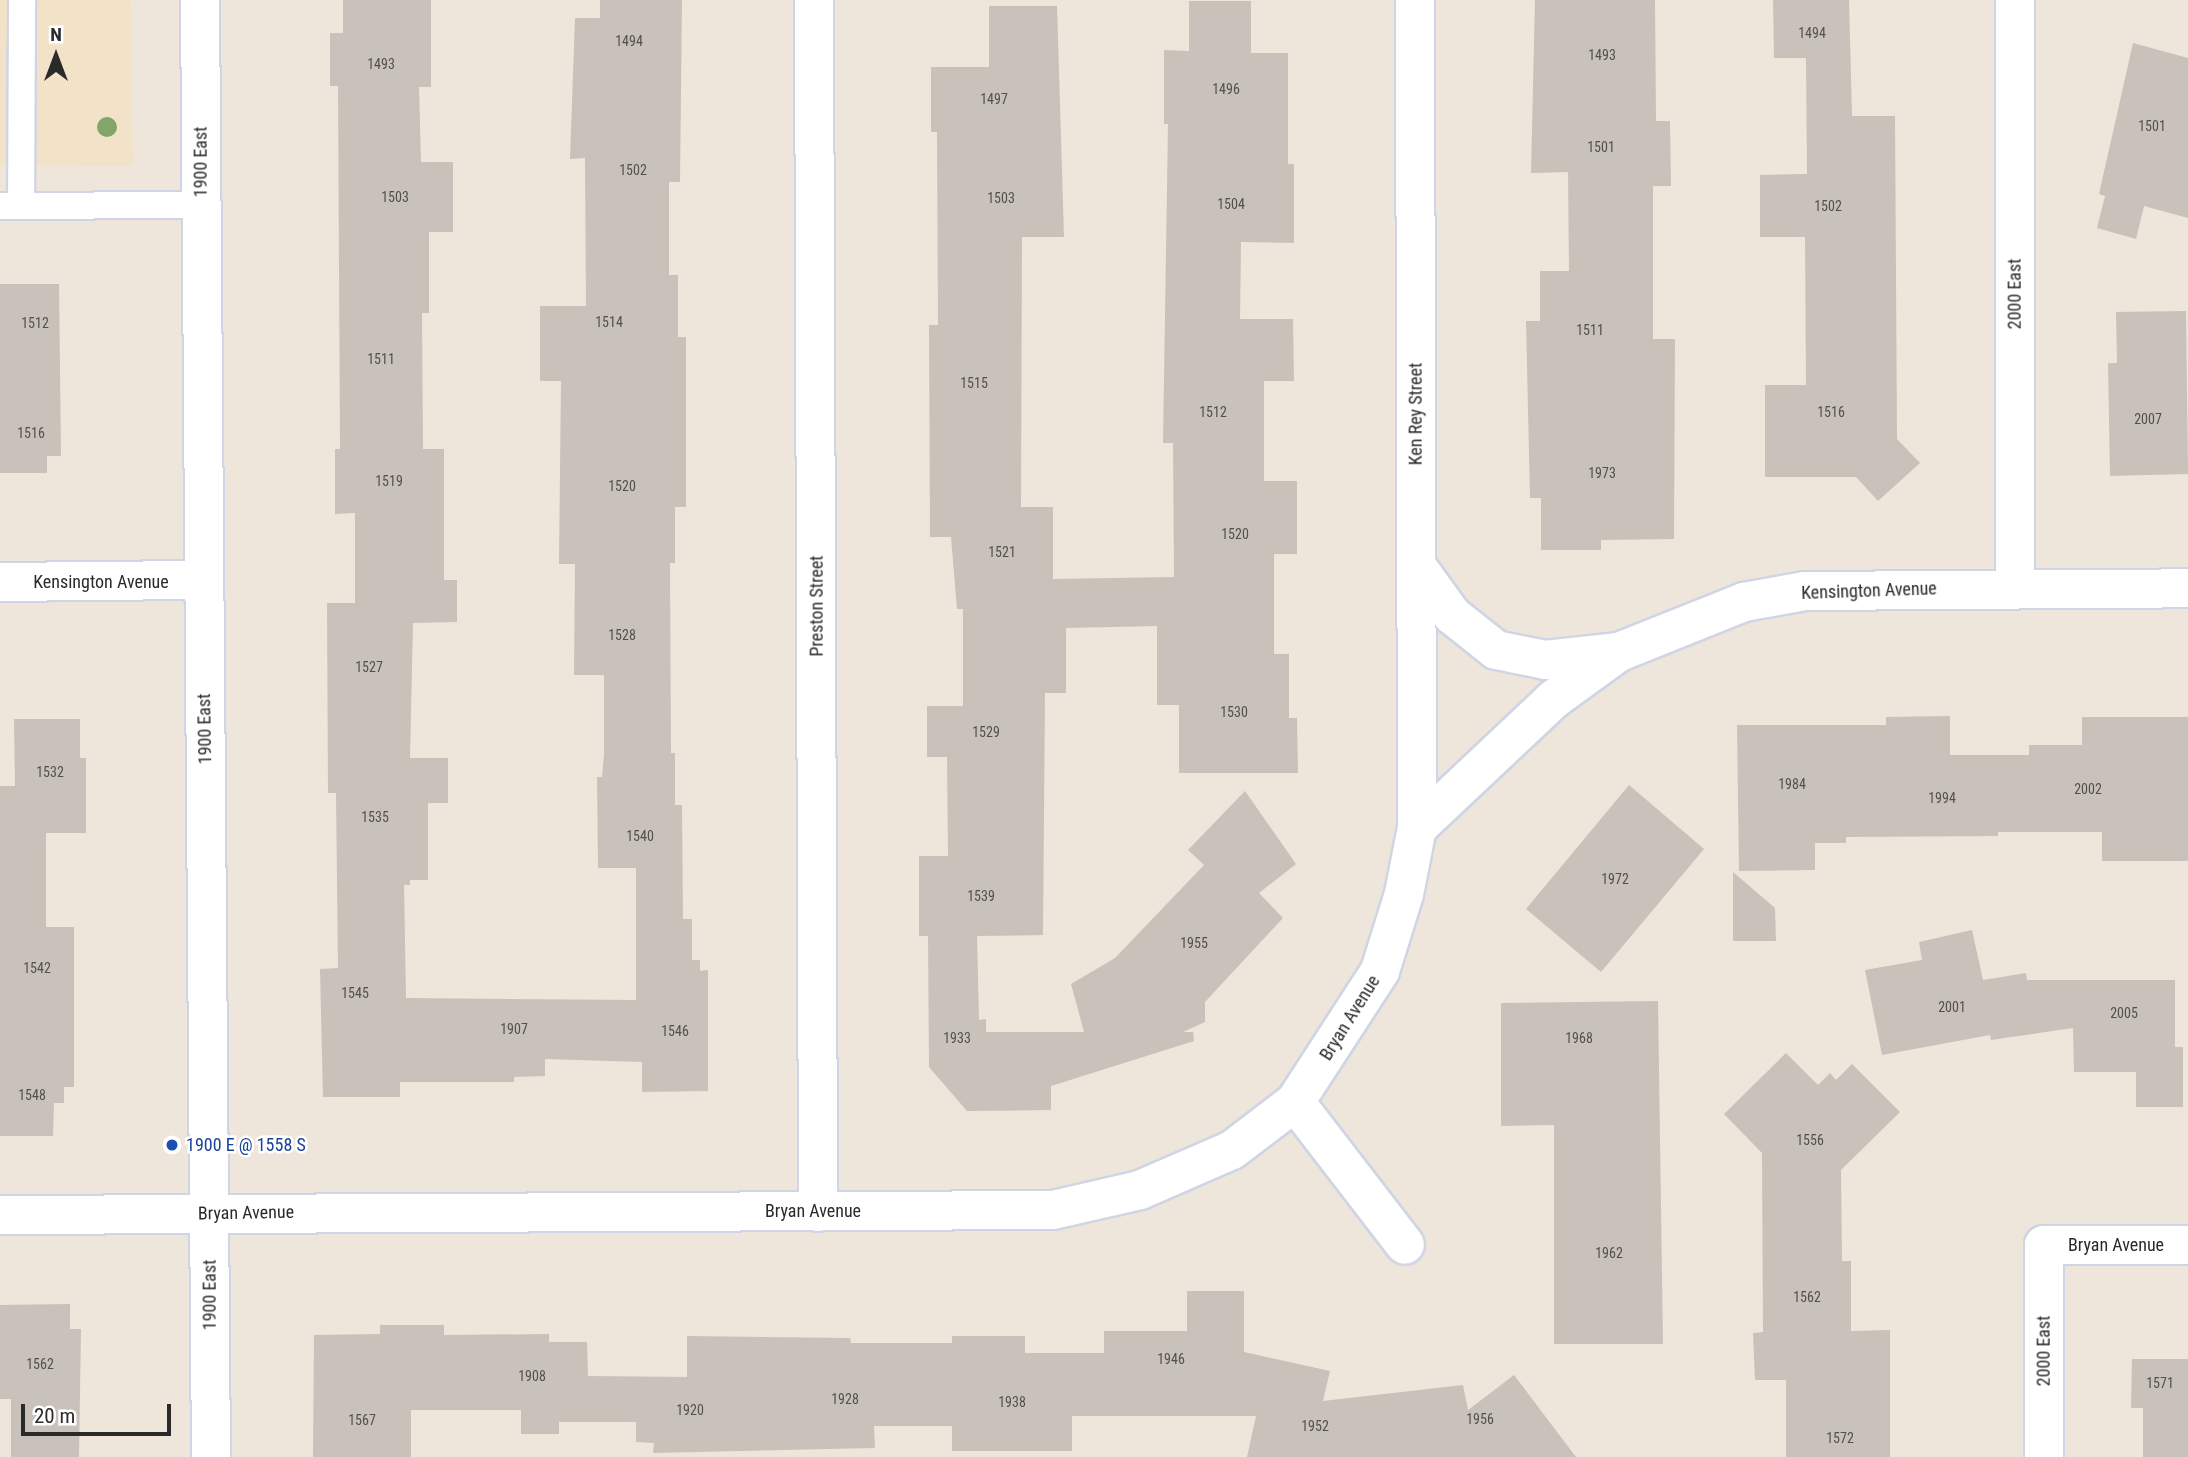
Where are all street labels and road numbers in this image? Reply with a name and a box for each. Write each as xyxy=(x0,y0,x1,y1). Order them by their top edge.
street label: 1900 East xyxy=(190,127,212,197)
street label: 2000 East xyxy=(2004,259,2026,329)
street label: Ken Rey Street xyxy=(1405,363,1427,465)
street label: Preston Street xyxy=(806,555,828,657)
street label: Kensington Avenue xyxy=(33,571,169,593)
street label: Kensington Avenue xyxy=(1801,578,1937,604)
street label: 1900 East xyxy=(194,693,216,765)
street label: Bryan Avenue xyxy=(1315,972,1385,1064)
street label: Bryan Avenue xyxy=(765,1200,861,1222)
street label: Bryan Avenue xyxy=(198,1201,294,1225)
street label: Bryan Avenue xyxy=(2068,1234,2164,1256)
street label: 1900 East xyxy=(199,1260,221,1330)
street label: 2000 East xyxy=(2033,1316,2055,1386)

